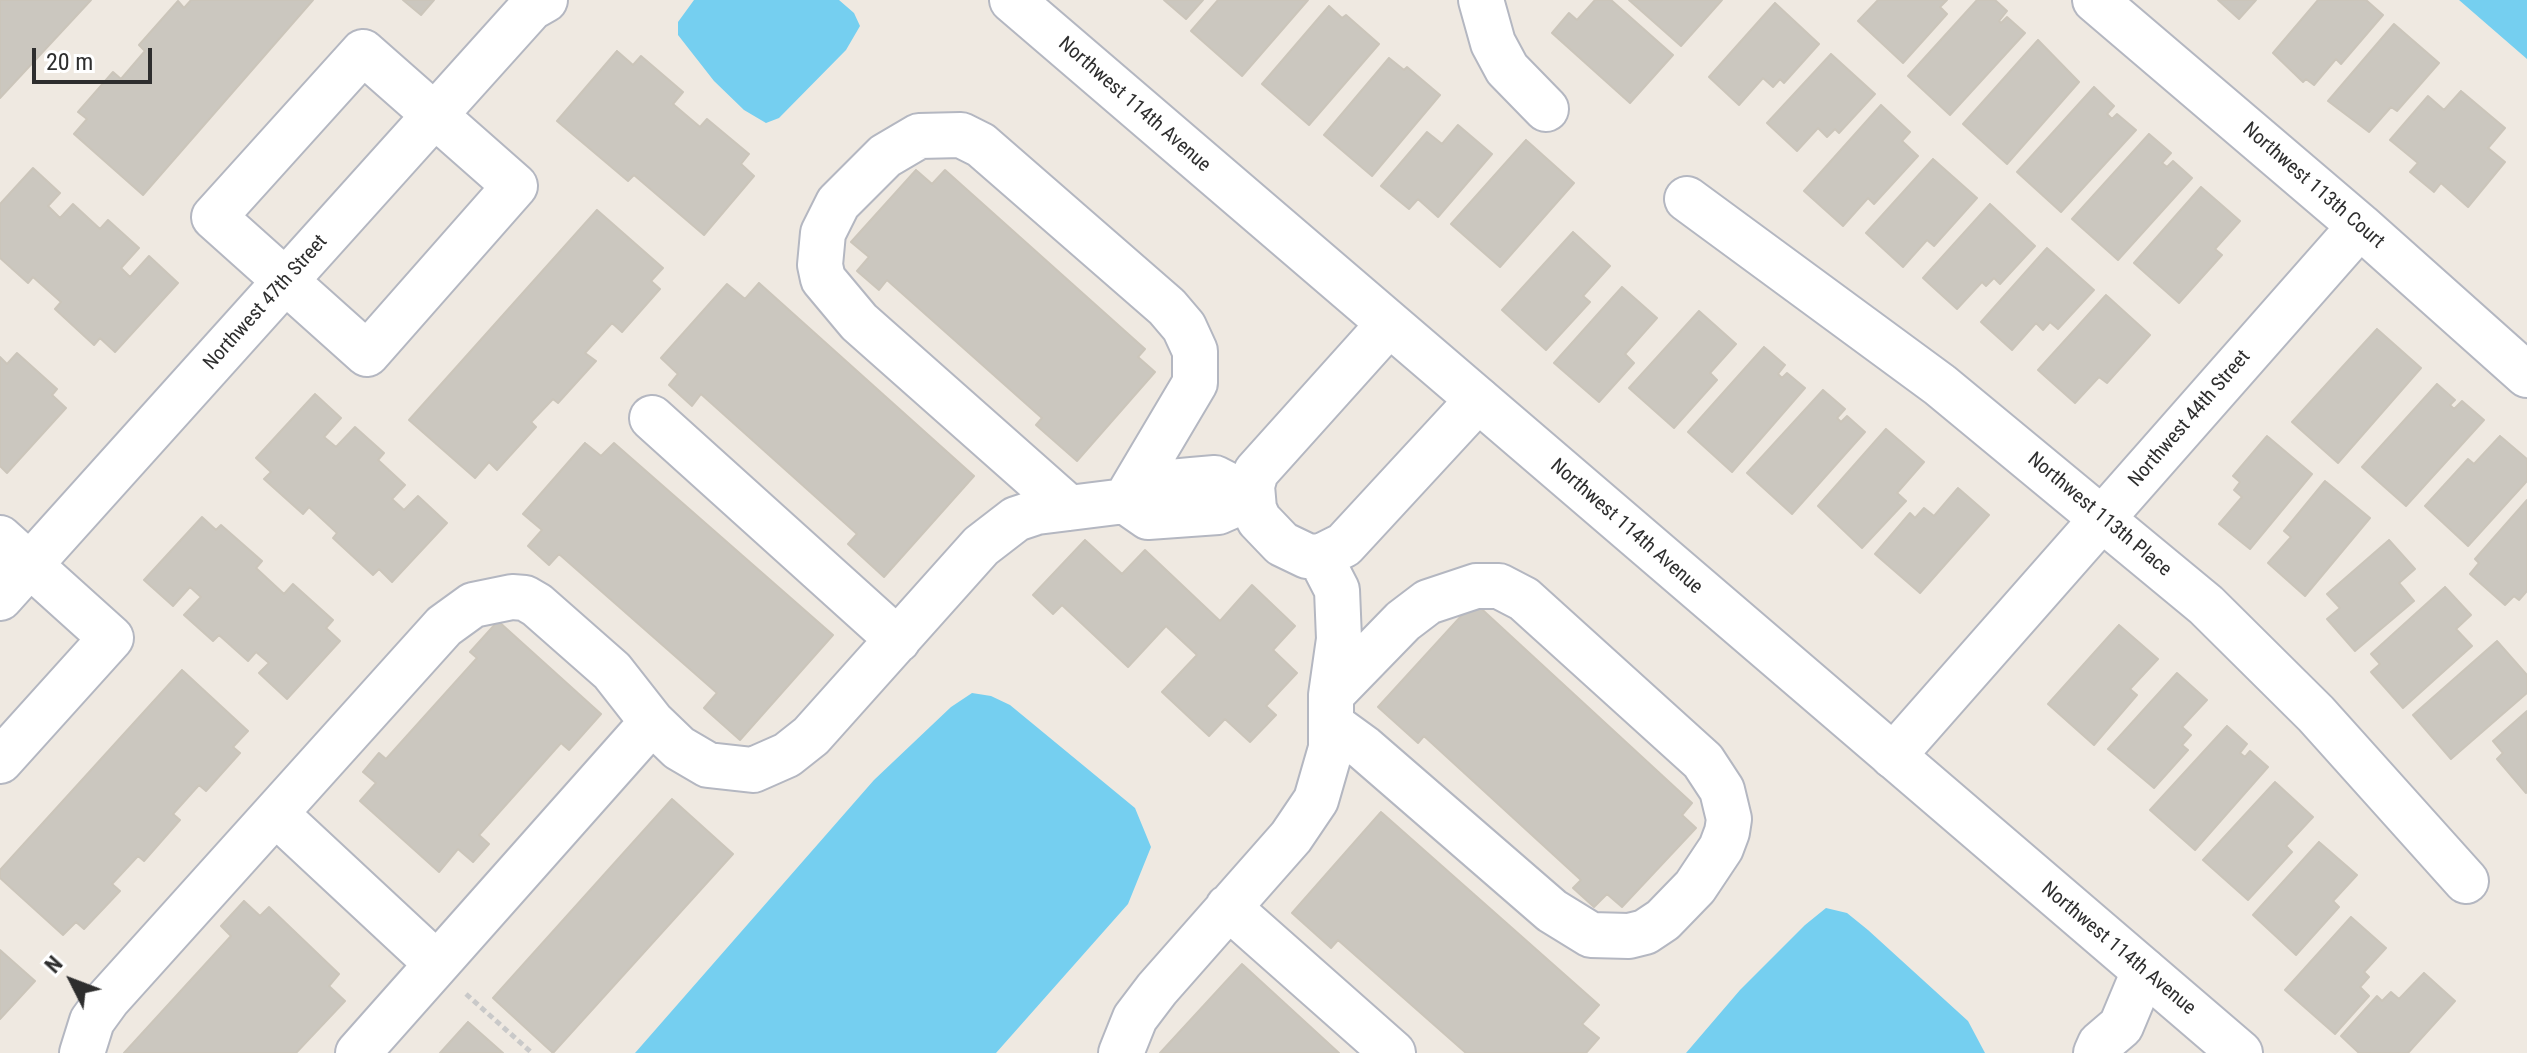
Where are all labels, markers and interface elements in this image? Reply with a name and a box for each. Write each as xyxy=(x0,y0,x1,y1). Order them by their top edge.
scale bar xyxy=(36,32,156,82)
street label: Northwest 114th Avenue xyxy=(1053,32,1215,178)
text: 20 m xyxy=(46,48,93,76)
street label: Northwest 113th Court xyxy=(2237,118,2389,254)
street label: Northwest 47th Street xyxy=(199,231,333,375)
street label: Northwest 44th Street xyxy=(2124,346,2256,492)
street label: Northwest 113th Place xyxy=(2022,448,2176,582)
street label: Northwest 114th Avenue xyxy=(1545,454,1707,600)
street label: Northwest 114th Avenue xyxy=(2036,877,2200,1021)
north arrow xyxy=(32,941,112,1021)
text: N xyxy=(40,951,68,978)

